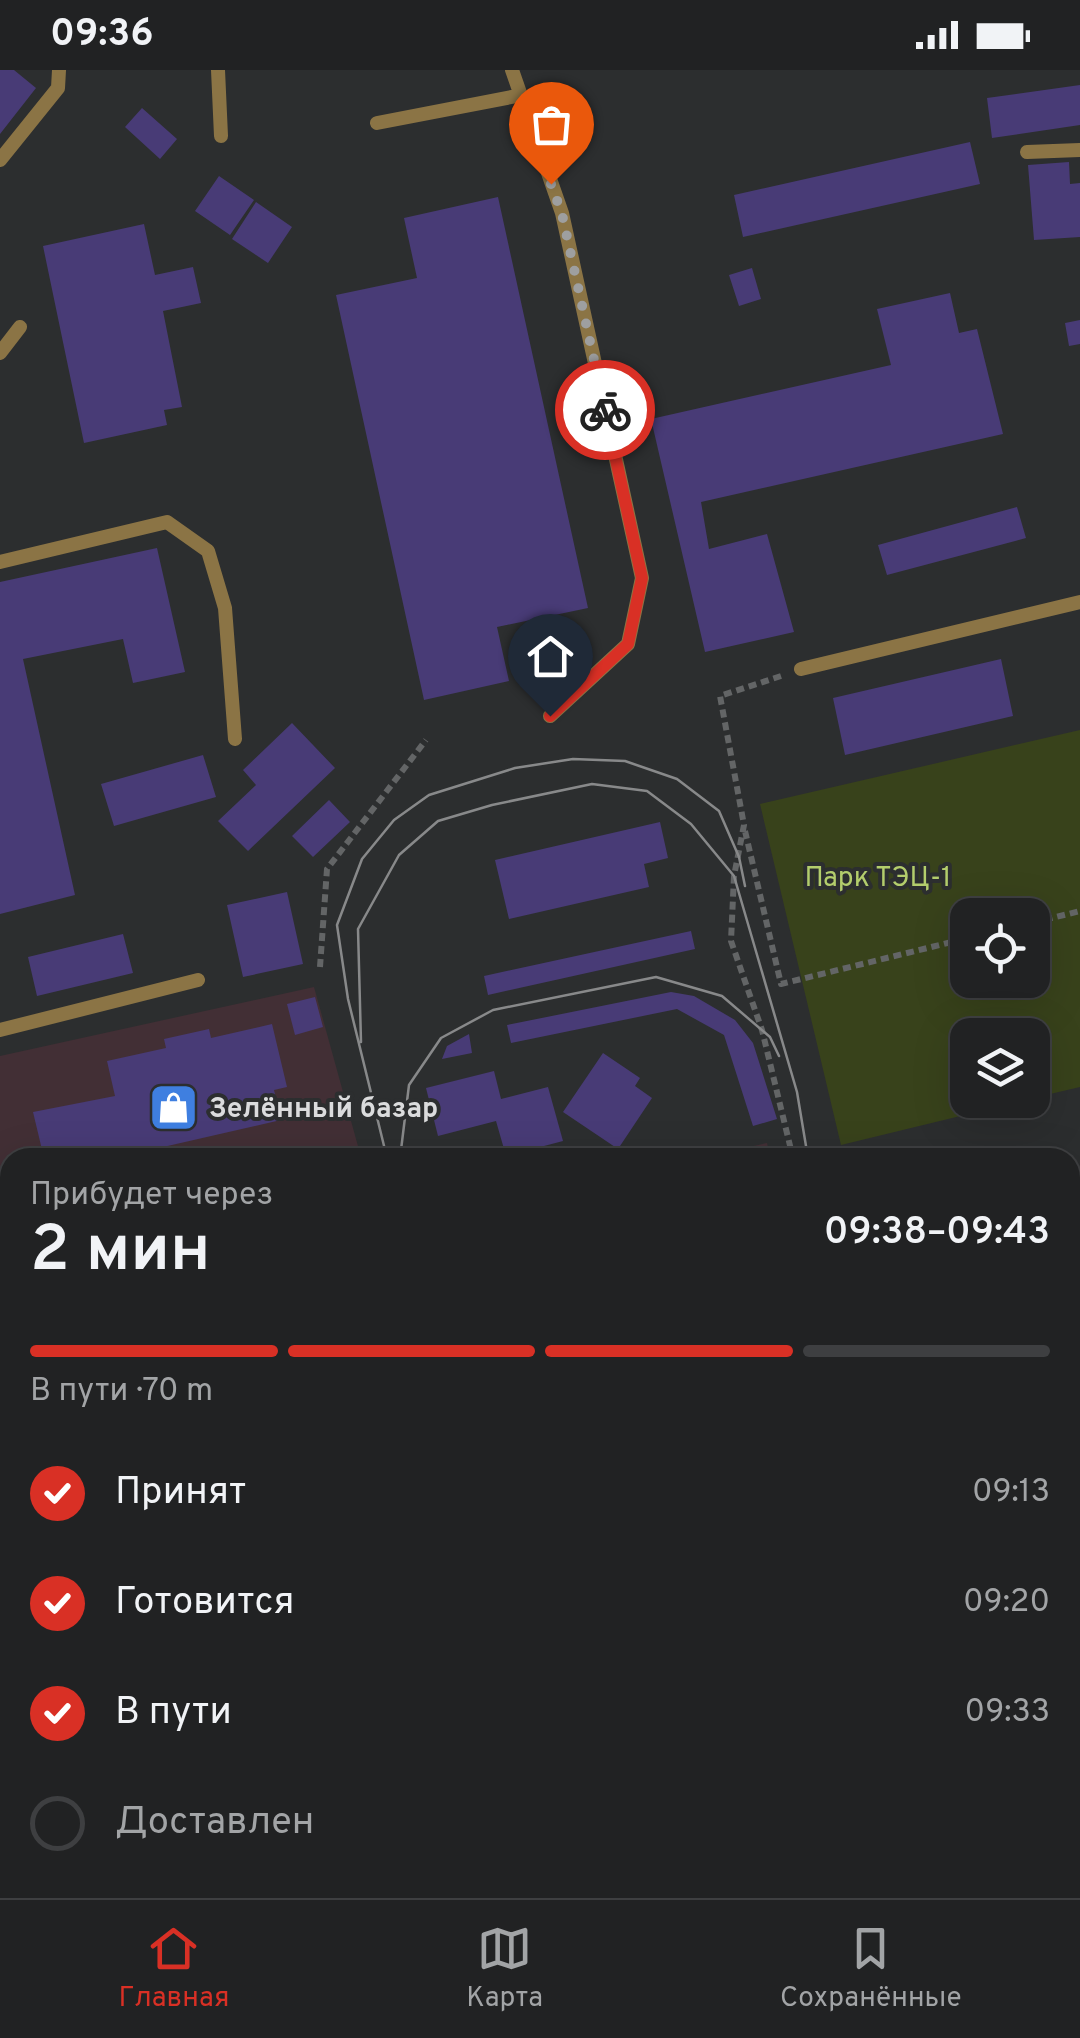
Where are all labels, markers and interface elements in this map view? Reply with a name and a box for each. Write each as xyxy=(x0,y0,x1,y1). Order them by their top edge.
text: 09:36 xyxy=(50,11,154,60)
pin xyxy=(509,82,594,185)
icon: bag xyxy=(524,97,579,152)
courier xyxy=(555,360,655,460)
icon: bike xyxy=(578,383,633,438)
pin xyxy=(508,614,593,717)
icon: home xyxy=(523,629,578,684)
park label: Парк ТЭЦ-1 xyxy=(804,861,952,897)
map controls xyxy=(950,898,1050,1118)
button: locate xyxy=(950,898,1050,998)
button: layers xyxy=(950,1018,1050,1118)
shop icon: Зелённый базар xyxy=(148,1081,200,1133)
place label: Зелённый базар xyxy=(209,1092,438,1128)
text: Прибудет через xyxy=(30,1176,273,1216)
text: 09:38–09:43 xyxy=(824,1209,1050,1258)
text: 2 мин xyxy=(30,1212,211,1294)
text: В пути · 70 m xyxy=(30,1372,213,1412)
icon: check xyxy=(30,1466,85,1521)
text: Принят xyxy=(115,1469,246,1518)
text: 09:13 xyxy=(972,1473,1050,1513)
icon: check xyxy=(30,1576,85,1631)
text: Готовится xyxy=(115,1579,294,1628)
text: 09:20 xyxy=(963,1583,1050,1623)
icon: check xyxy=(30,1686,85,1741)
text: В пути xyxy=(115,1689,232,1738)
text: 09:33 xyxy=(965,1693,1050,1733)
text: Доставлен xyxy=(115,1799,314,1848)
tab: Главная xyxy=(118,1921,229,2017)
tab: Карта xyxy=(466,1921,543,2017)
tab: Сохранённые xyxy=(780,1921,962,2017)

